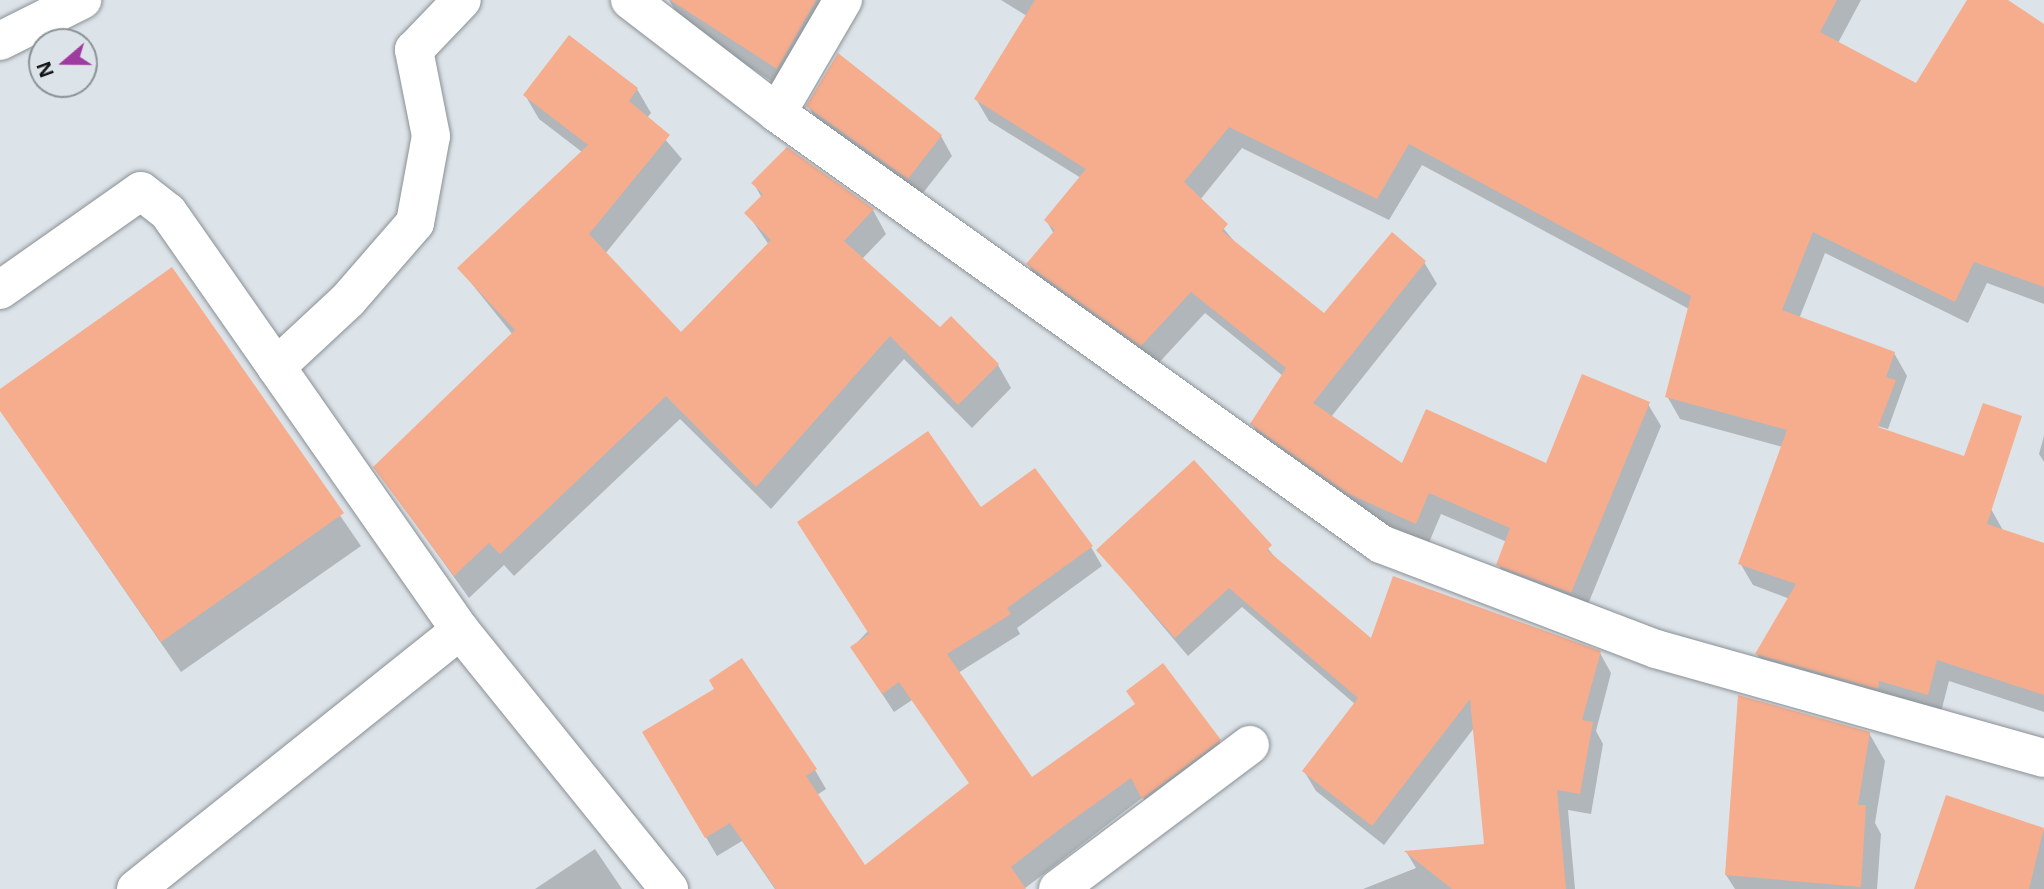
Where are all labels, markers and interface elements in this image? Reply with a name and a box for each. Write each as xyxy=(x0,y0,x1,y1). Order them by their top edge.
north arrow xyxy=(28,28,98,98)
text: N xyxy=(30,58,60,81)

